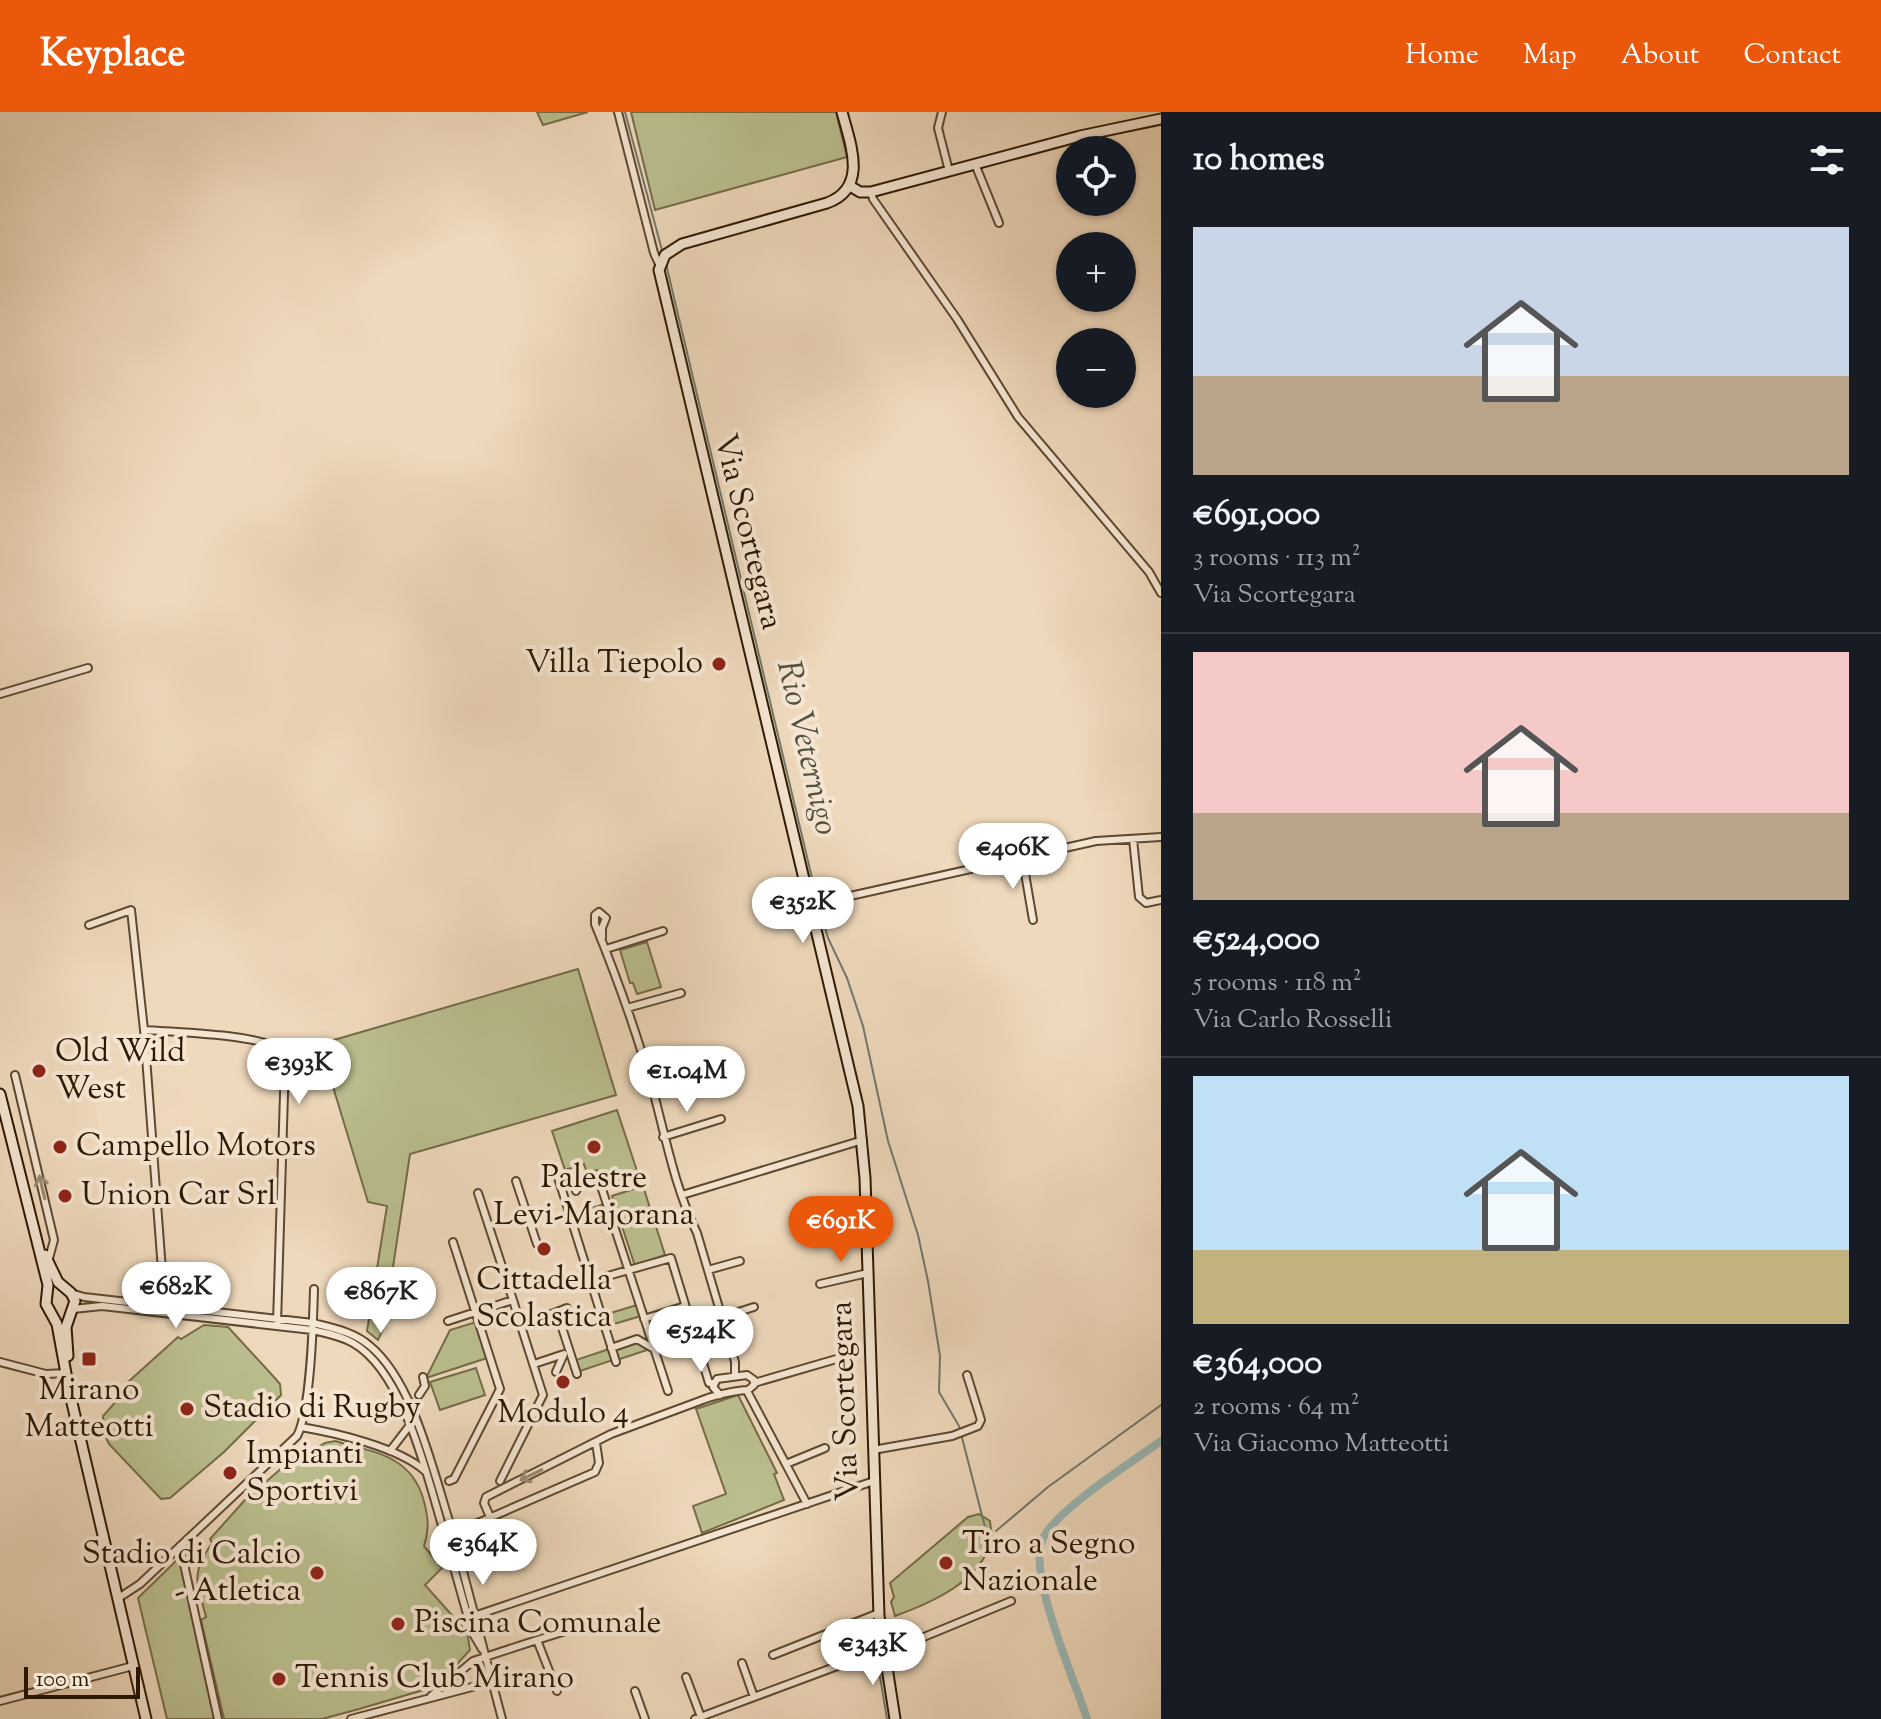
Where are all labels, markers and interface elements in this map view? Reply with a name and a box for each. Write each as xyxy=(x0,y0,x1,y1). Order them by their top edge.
text: Keyplace xyxy=(40,29,185,83)
text: Home xyxy=(1405,36,1479,76)
text: Map xyxy=(1523,36,1577,76)
text: About xyxy=(1621,36,1699,76)
text: Contact xyxy=(1743,36,1841,76)
map controls xyxy=(1056,136,1136,408)
button: locate xyxy=(1056,136,1136,216)
text: 10 homes xyxy=(1193,136,1325,185)
icon: filters xyxy=(1805,138,1849,182)
button: + xyxy=(1056,232,1136,312)
icon: home xyxy=(1449,279,1593,423)
button: − xyxy=(1056,328,1136,408)
street label: Via Scortegara xyxy=(700,429,794,635)
text: €691,000 xyxy=(1193,491,1320,540)
text: 3 rooms · 113 m² xyxy=(1193,540,1361,577)
text: Via Scortegara xyxy=(1193,577,1356,614)
place label: Villa Tiepolo xyxy=(525,641,703,687)
marker: Villa Tiepolo xyxy=(710,655,728,673)
water label: Rio Veternigo xyxy=(762,656,850,840)
icon: home xyxy=(1449,704,1593,848)
pin: €406K xyxy=(957,823,1069,891)
text: €406K xyxy=(976,830,1050,867)
pin: €352K xyxy=(747,877,859,945)
text: €352K xyxy=(770,884,836,921)
text: €524,000 xyxy=(1193,916,1320,965)
text: 5 rooms · 118 m² xyxy=(1193,965,1361,1002)
text: Via Carlo Rosselli xyxy=(1193,1002,1392,1039)
place label: Old Wild West xyxy=(55,1030,185,1113)
pin: €393K xyxy=(243,1038,355,1106)
text: €393K xyxy=(265,1045,333,1082)
pin: €1.04M xyxy=(622,1046,752,1114)
text: €1.04M xyxy=(647,1053,727,1090)
marker: Old Wild West xyxy=(30,1062,48,1080)
place label: Campello Motors xyxy=(76,1124,316,1170)
icon: home xyxy=(1449,1128,1593,1272)
marker: Campello Motors xyxy=(51,1138,69,1156)
marker: Palestre Levi-Majorana xyxy=(585,1138,603,1156)
place label: Palestre Levi-Majorana xyxy=(494,1156,694,1239)
place label: Union Car Srl xyxy=(81,1173,277,1219)
one-way arrow xyxy=(34,1174,49,1200)
marker: Union Car Srl xyxy=(56,1187,74,1205)
pin: €691K xyxy=(785,1196,897,1264)
text: €691K xyxy=(806,1203,876,1240)
marker: Cittadella Scolastica xyxy=(535,1240,553,1258)
place label: Cittadella Scolastica xyxy=(476,1258,612,1341)
pin: €682K xyxy=(120,1262,232,1330)
pin: €867K xyxy=(325,1267,437,1335)
text: €682K xyxy=(140,1269,212,1306)
text: €867K xyxy=(344,1274,418,1311)
street label: Via Scortegara xyxy=(820,1300,872,1502)
pin: €524K xyxy=(645,1306,757,1374)
text: €524K xyxy=(667,1313,735,1350)
text: €364,000 xyxy=(1193,1340,1322,1389)
marker: Mirano Matteotti xyxy=(80,1350,98,1368)
place label: Mirano Matteotti xyxy=(25,1368,153,1451)
marker: Modulo 4 xyxy=(554,1373,572,1391)
place label: Stadio di Rugby xyxy=(203,1386,421,1432)
text: 2 rooms · 64 m² xyxy=(1193,1389,1360,1426)
place label: Modulo 4 xyxy=(497,1391,629,1437)
marker: Stadio di Rugby xyxy=(178,1400,196,1418)
text: Via Giacomo Matteotti xyxy=(1193,1426,1449,1463)
place label: Impianti Sportivi xyxy=(246,1432,363,1515)
marker: Impianti Sportivi xyxy=(221,1464,239,1482)
one-way arrow xyxy=(520,1468,544,1483)
pin: €364K xyxy=(427,1519,539,1587)
place label: Tiro a Segno Nazionale xyxy=(962,1522,1135,1605)
text: €364K xyxy=(448,1526,518,1563)
place label: Stadio di Calcio - Atletica xyxy=(82,1532,301,1615)
marker: Tiro a Segno Nazionale xyxy=(937,1554,955,1572)
marker: Stadio di Calcio - Atletica xyxy=(308,1564,326,1582)
place label: Piscina Comunale xyxy=(414,1601,661,1647)
marker: Piscina Comunale xyxy=(389,1615,407,1633)
pin: €343K xyxy=(817,1619,929,1687)
text: €343K xyxy=(839,1626,907,1663)
place label: Tennis Club Mirano xyxy=(295,1656,574,1702)
scale bar xyxy=(24,1663,140,1699)
text: 100 m xyxy=(36,1665,89,1697)
marker: Tennis Club Mirano xyxy=(270,1670,288,1688)

